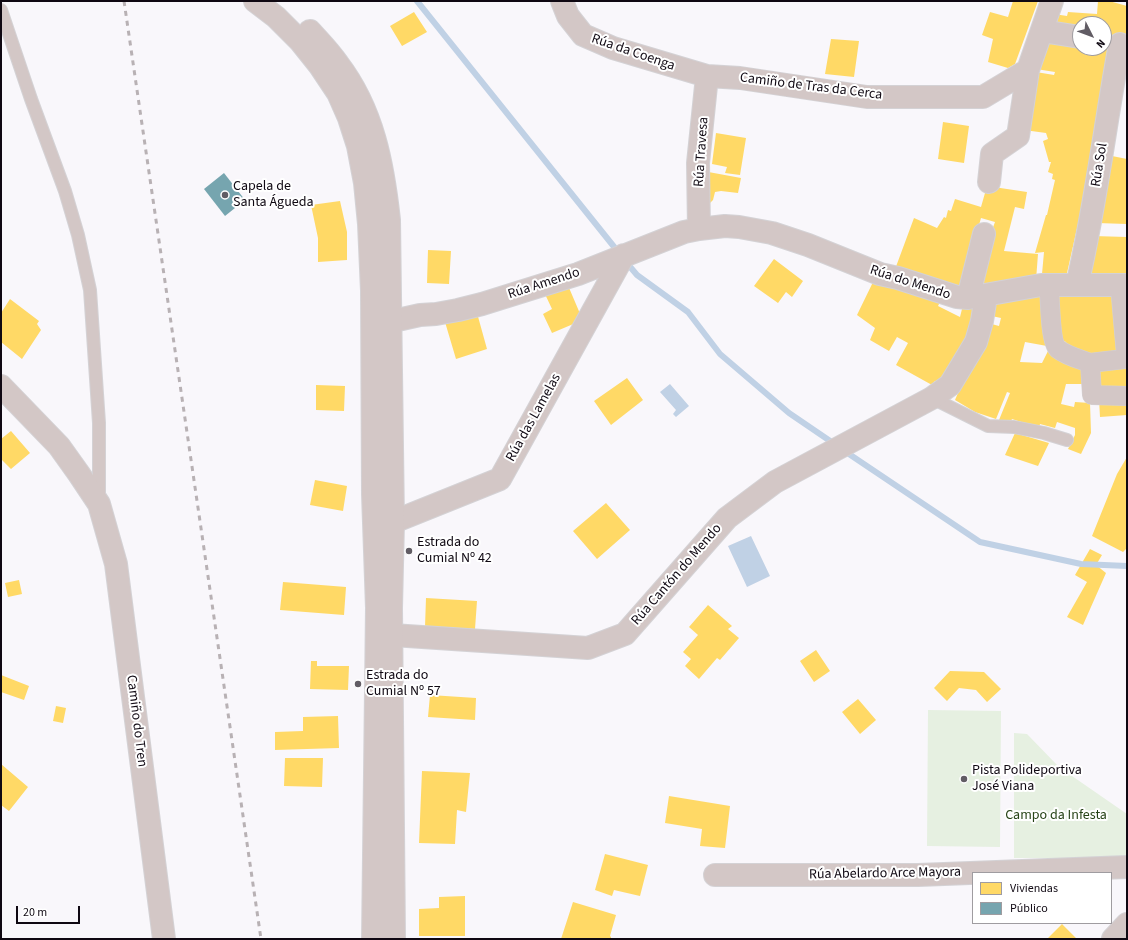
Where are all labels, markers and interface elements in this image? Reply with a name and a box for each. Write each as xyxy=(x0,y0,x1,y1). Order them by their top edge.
north arrow xyxy=(1072,16,1112,56)
street label: Rúa da Coenga xyxy=(589,31,677,75)
text: N xyxy=(1093,36,1109,51)
street label: Camiño de Tras da Cerca xyxy=(739,70,883,104)
street label: Rúa Travesa xyxy=(691,116,713,188)
street label: Rúa Sol xyxy=(1088,142,1112,188)
place label: Capela de Santa Águeda xyxy=(233,179,314,212)
marker: Capela de Santa Águeda xyxy=(220,190,230,200)
street label: Rúa do Mendo xyxy=(868,262,952,304)
street label: Rúa Amendo xyxy=(506,264,582,304)
street label: Rúa das Lamelas xyxy=(503,371,565,465)
street label: Rúa Cantón do Mendo xyxy=(628,521,726,629)
place label: Estrada do Cumial Nº 42 xyxy=(417,535,492,568)
marker: Estrada do Cumial Nº 42 xyxy=(404,546,414,556)
place label: Estrada do Cumial Nº 57 xyxy=(366,668,441,700)
street label: Camiño do Tren xyxy=(122,674,150,768)
marker: Estrada do Cumial Nº 57 xyxy=(353,679,363,689)
place label: Pista Polideportiva José Viana xyxy=(972,763,1082,796)
marker: Pista Polideportiva José Viana xyxy=(959,774,969,784)
park label: Campo da Infesta xyxy=(1005,808,1107,824)
street label: Rúa Abelardo Arce Mayora xyxy=(809,864,961,884)
legend xyxy=(972,872,1112,924)
text: Viviendas xyxy=(1010,880,1058,897)
scale bar xyxy=(18,898,82,924)
text: Público xyxy=(1010,900,1048,917)
text: 20 m xyxy=(23,904,47,921)

